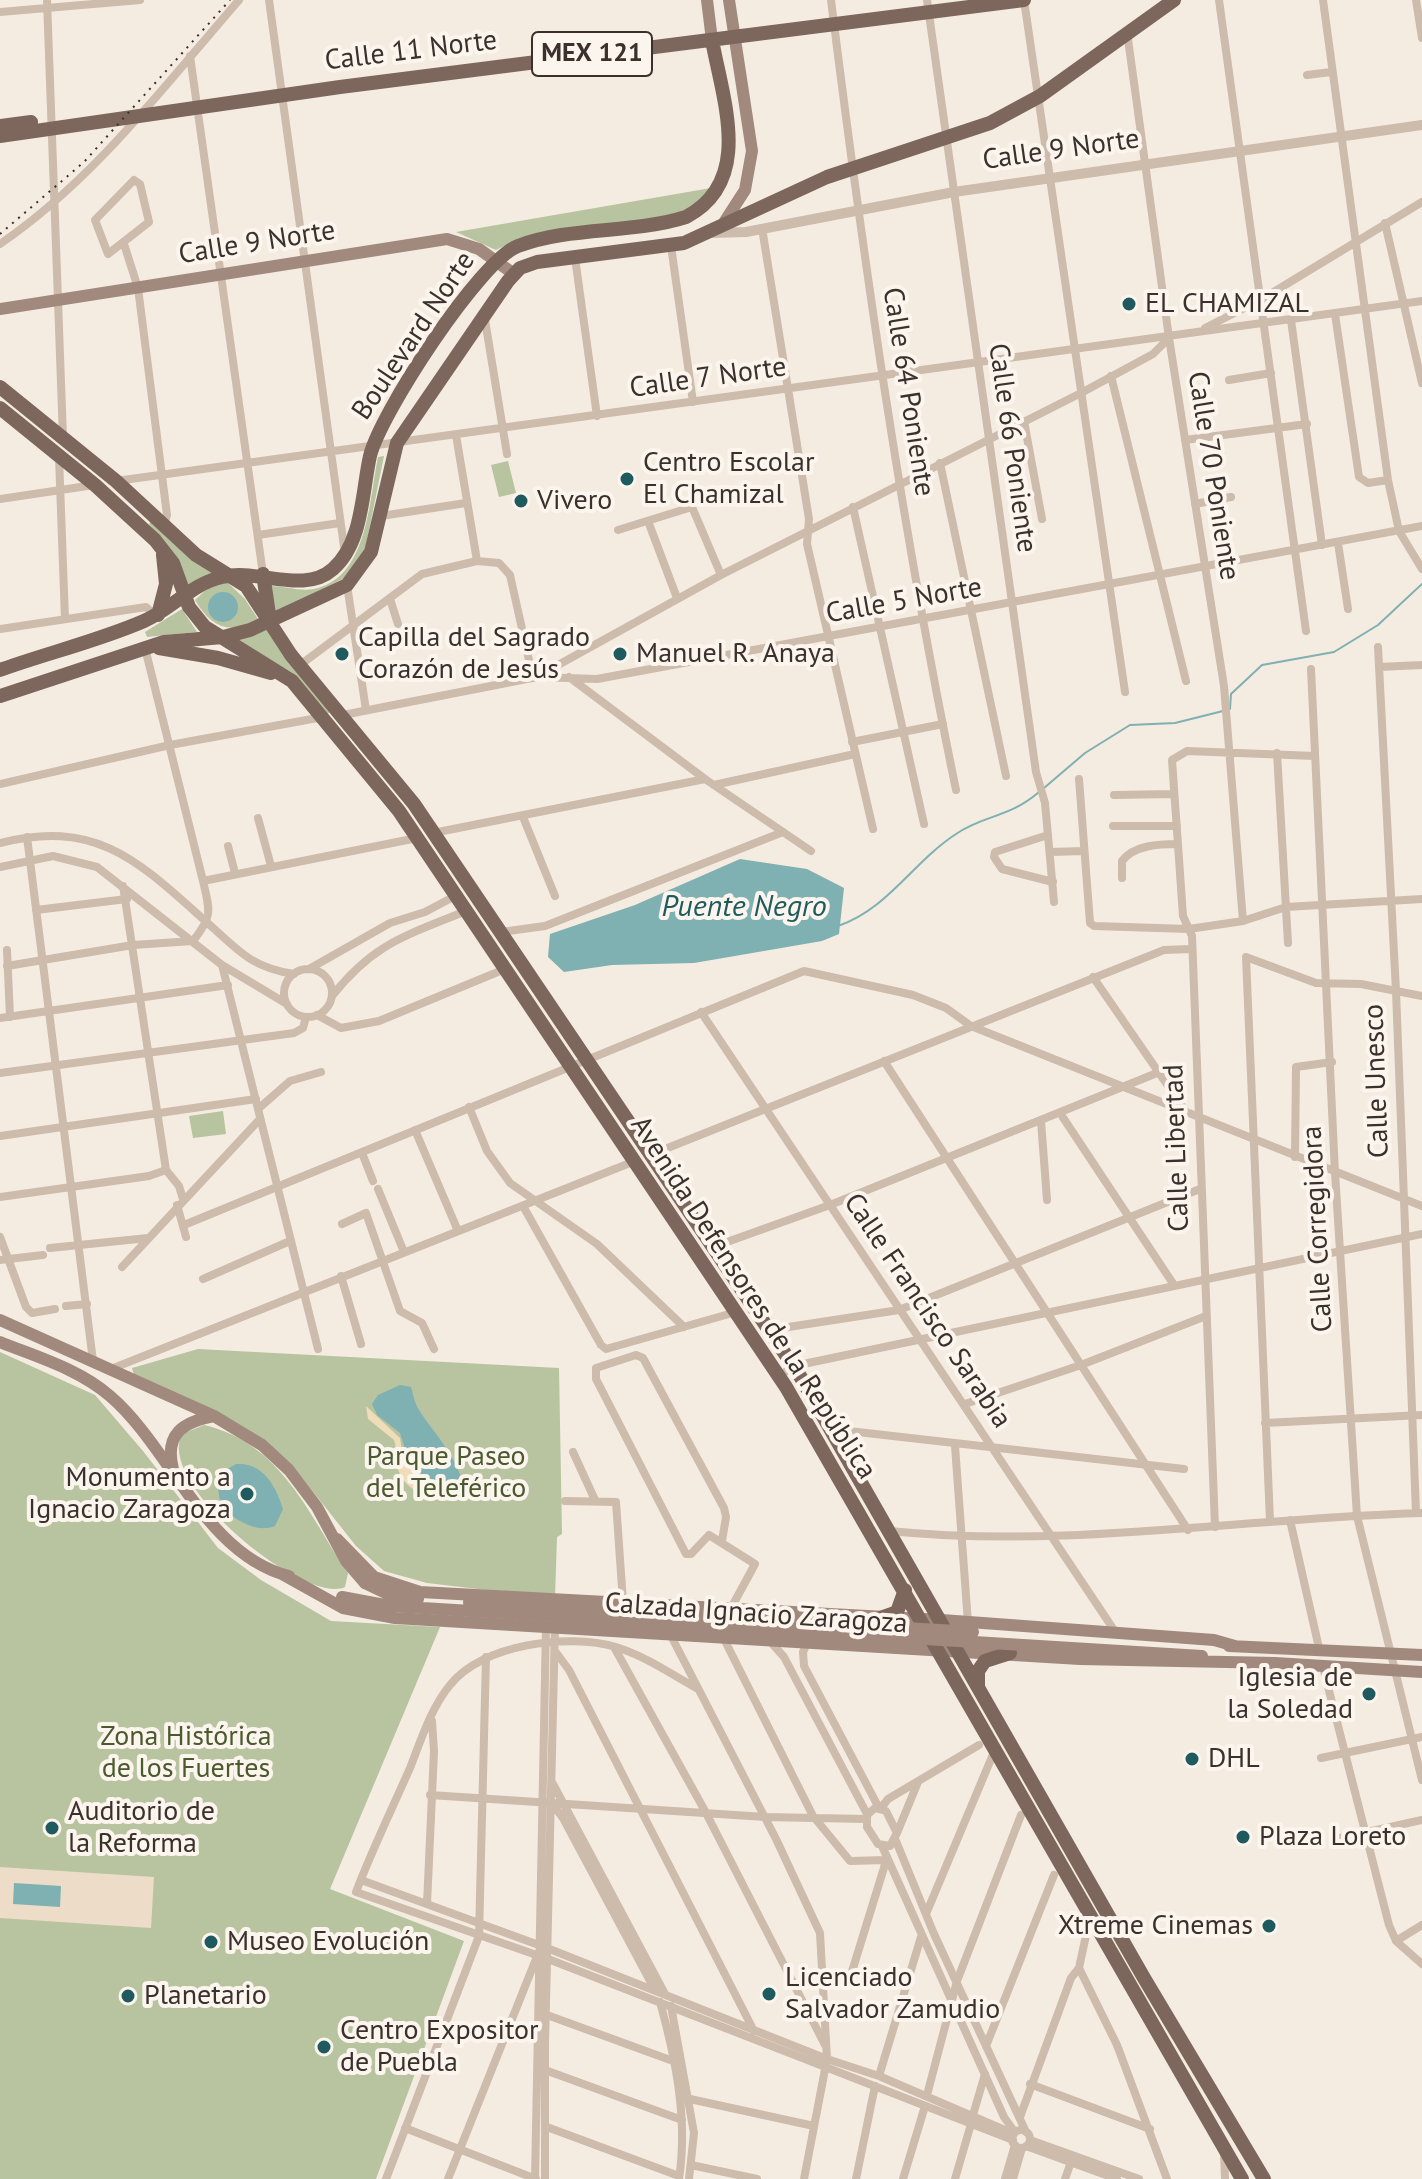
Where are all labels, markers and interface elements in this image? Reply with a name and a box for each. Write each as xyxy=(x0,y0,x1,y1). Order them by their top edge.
street label: Calle 11 Norte xyxy=(323,24,499,78)
road number: MEX 121 xyxy=(532,32,652,76)
street label: Calle 9 Norte xyxy=(981,122,1141,178)
street label: Calle 9 Norte xyxy=(176,214,338,272)
street label: Boulevard Norte xyxy=(345,246,483,426)
street label: Calle 64 Poniente xyxy=(875,285,941,499)
place label: EL CHAMIZAL xyxy=(1145,287,1309,321)
marker: EL CHAMIZAL xyxy=(1120,295,1138,313)
street label: Calle 66 Poniente xyxy=(981,341,1043,555)
street label: Calle 7 Norte xyxy=(628,350,788,406)
street label: Calle 70 Poniente xyxy=(1180,369,1246,583)
place label: Centro Escolar El Chamizal xyxy=(643,446,814,512)
marker: Centro Escolar El Chamizal xyxy=(618,470,636,488)
place label: Vivero xyxy=(537,484,612,518)
marker: Vivero xyxy=(512,492,530,510)
street label: Calle 5 Norte xyxy=(823,571,985,631)
place label: Capilla del Sagrado Corazón de Jesús xyxy=(358,621,590,687)
place label: Manuel R. Anaya xyxy=(636,637,835,671)
marker: Capilla del Sagrado Corazón de Jesús xyxy=(333,645,351,663)
marker: Manuel R. Anaya xyxy=(611,645,629,663)
water label: Puente Negro xyxy=(661,889,827,925)
street label: Calle Unesco xyxy=(1358,1003,1396,1159)
street label: Calle Libertad xyxy=(1157,1064,1197,1232)
street label: Avenida Defensores de la República xyxy=(623,1110,883,1486)
street label: Calle Corregidora xyxy=(1296,1125,1340,1333)
street label: Calle Francisco Sarabia xyxy=(836,1187,1018,1435)
park label: Parque Paseo del Teleférico xyxy=(366,1440,526,1506)
place label: Monumento a Ignacio Zaragoza xyxy=(28,1461,231,1527)
marker: Monumento a Ignacio Zaragoza xyxy=(238,1485,256,1503)
street label: Calzada Ignacio Zaragoza xyxy=(604,1587,908,1641)
place label: Iglesia de la Soledad xyxy=(1227,1661,1353,1727)
marker: Iglesia de la Soledad xyxy=(1360,1685,1378,1703)
park label: Zona Histórica de los Fuertes xyxy=(100,1720,272,1786)
place label: DHL xyxy=(1208,1742,1260,1776)
marker: DHL xyxy=(1183,1750,1201,1768)
place label: Auditorio de la Reforma xyxy=(68,1795,215,1861)
marker: Auditorio de la Reforma xyxy=(43,1819,61,1837)
place label: Plaza Loreto xyxy=(1259,1820,1406,1854)
marker: Plaza Loreto xyxy=(1234,1828,1252,1846)
place label: Xtreme Cinemas xyxy=(1058,1909,1253,1943)
marker: Xtreme Cinemas xyxy=(1260,1917,1278,1935)
place label: Museo Evolución xyxy=(227,1925,429,1959)
marker: Museo Evolución xyxy=(202,1933,220,1951)
place label: Licenciado Salvador Zamudio xyxy=(785,1961,1000,2027)
place label: Planetario xyxy=(144,1979,267,2013)
marker: Licenciado Salvador Zamudio xyxy=(760,1985,778,2003)
marker: Planetario xyxy=(119,1987,137,2005)
place label: Centro Expositor de Puebla xyxy=(340,2014,539,2080)
marker: Centro Expositor de Puebla xyxy=(315,2038,333,2056)

